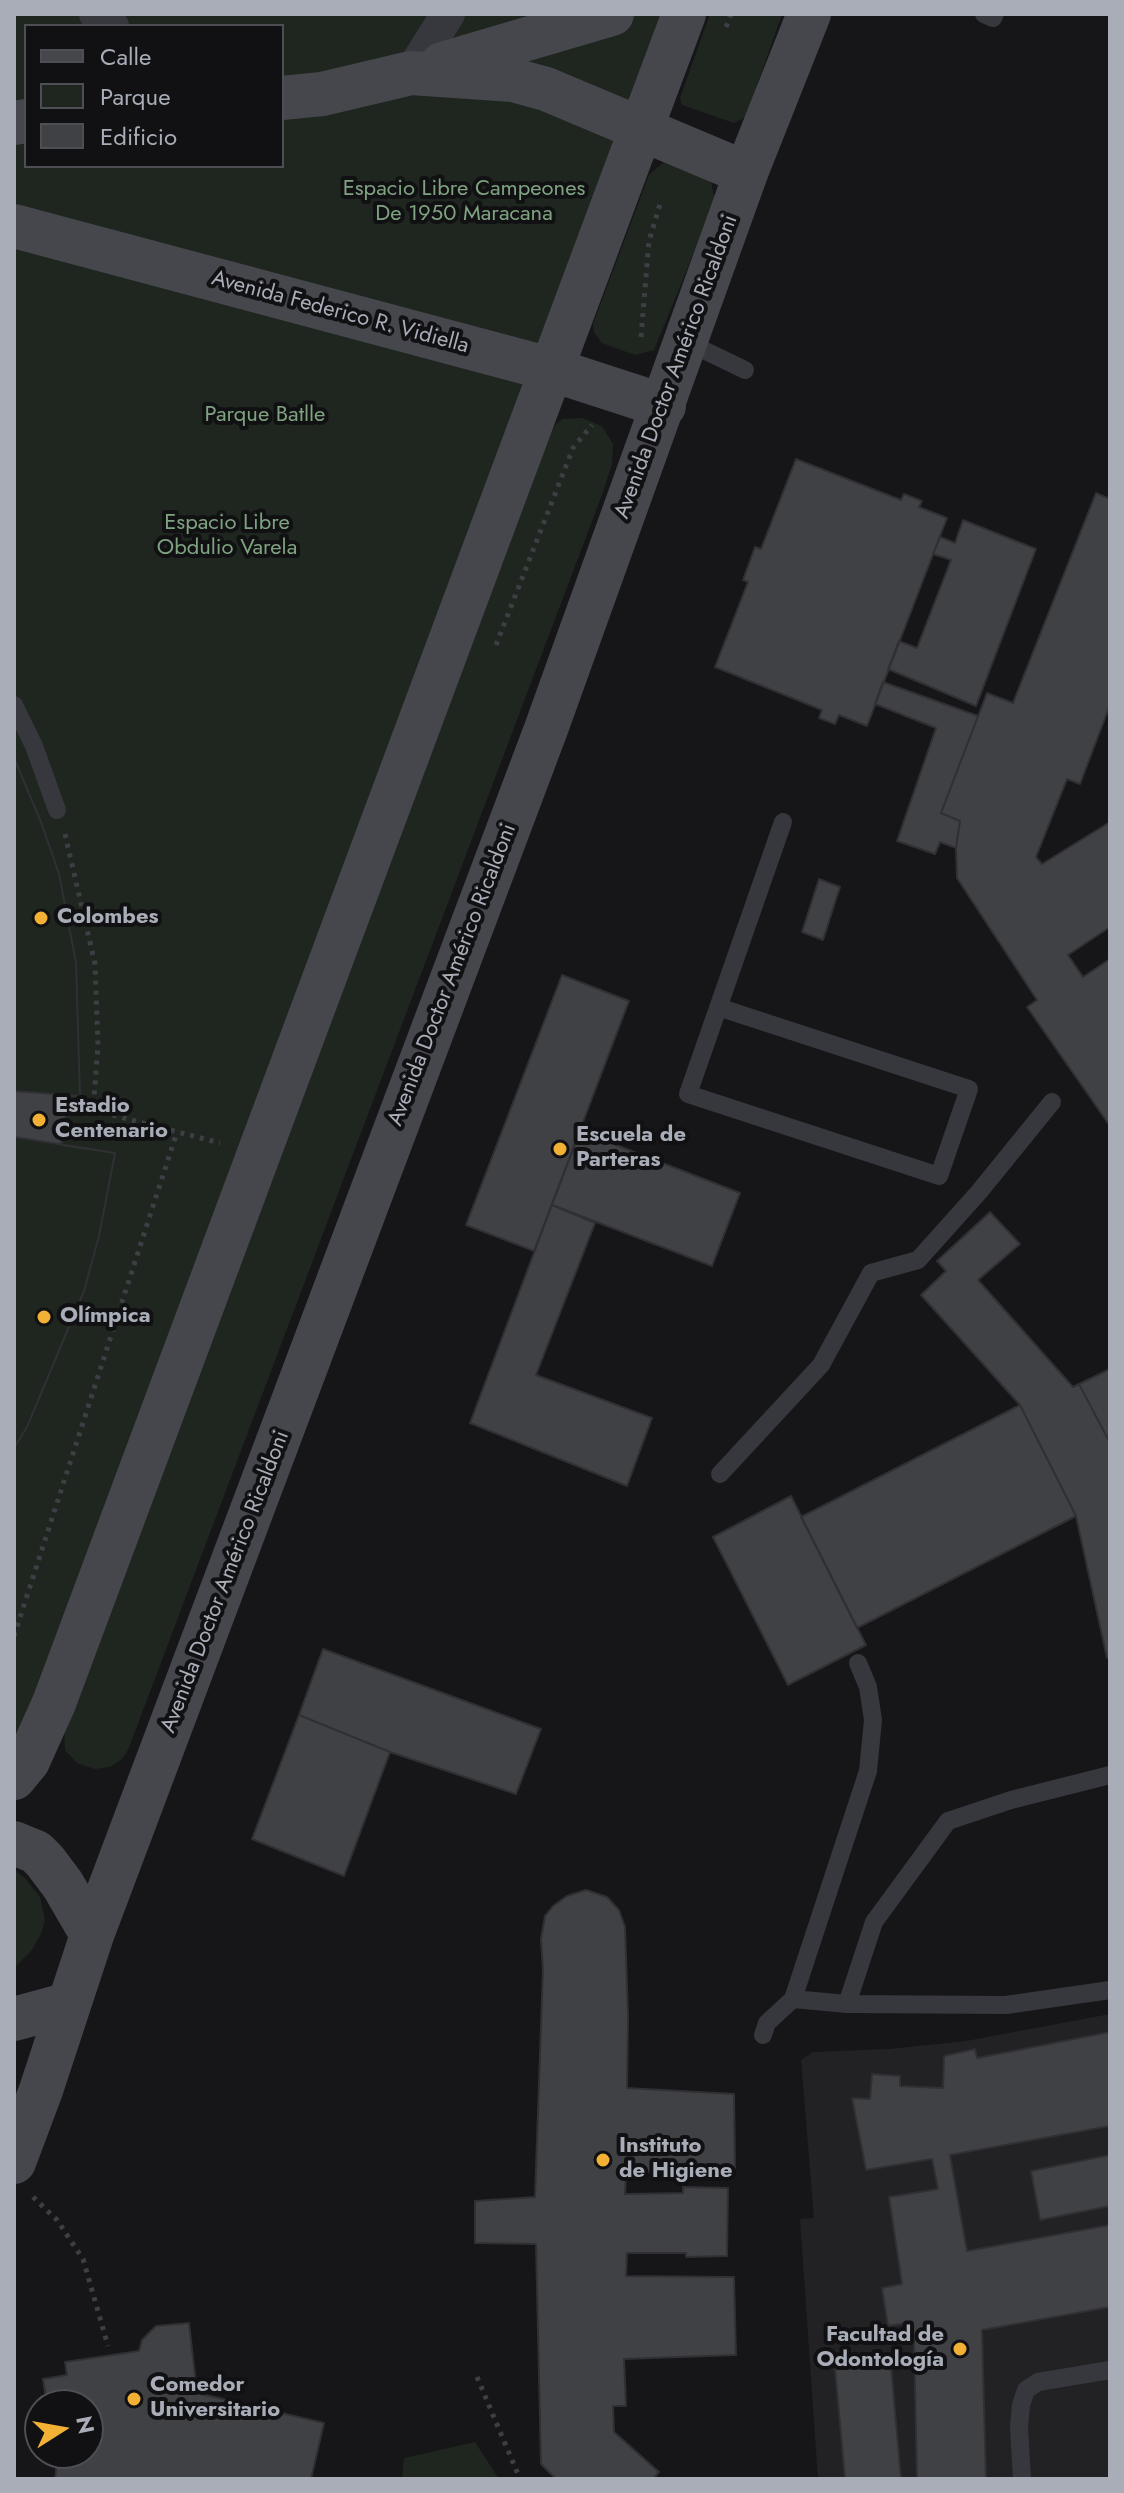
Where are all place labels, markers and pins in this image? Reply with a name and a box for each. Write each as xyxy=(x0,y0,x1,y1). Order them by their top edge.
place label: Colombes xyxy=(57,905,159,931)
marker: Colombes xyxy=(32,909,50,927)
place label: Estadio Centenario xyxy=(55,1094,168,1146)
marker: Estadio Centenario xyxy=(30,1111,48,1129)
place label: Escuela de Parteras xyxy=(576,1123,686,1174)
marker: Escuela de Parteras xyxy=(551,1140,569,1158)
place label: Olímpica xyxy=(60,1304,150,1330)
marker: Olímpica xyxy=(35,1308,53,1326)
place label: Instituto de Higiene xyxy=(619,2134,732,2186)
marker: Instituto de Higiene xyxy=(594,2151,612,2169)
place label: Facultad de Odontología xyxy=(816,2323,944,2374)
marker: Facultad de Odontología xyxy=(951,2340,969,2358)
place label: Comedor Universitario xyxy=(150,2373,280,2424)
marker: Comedor Universitario xyxy=(125,2390,143,2408)

